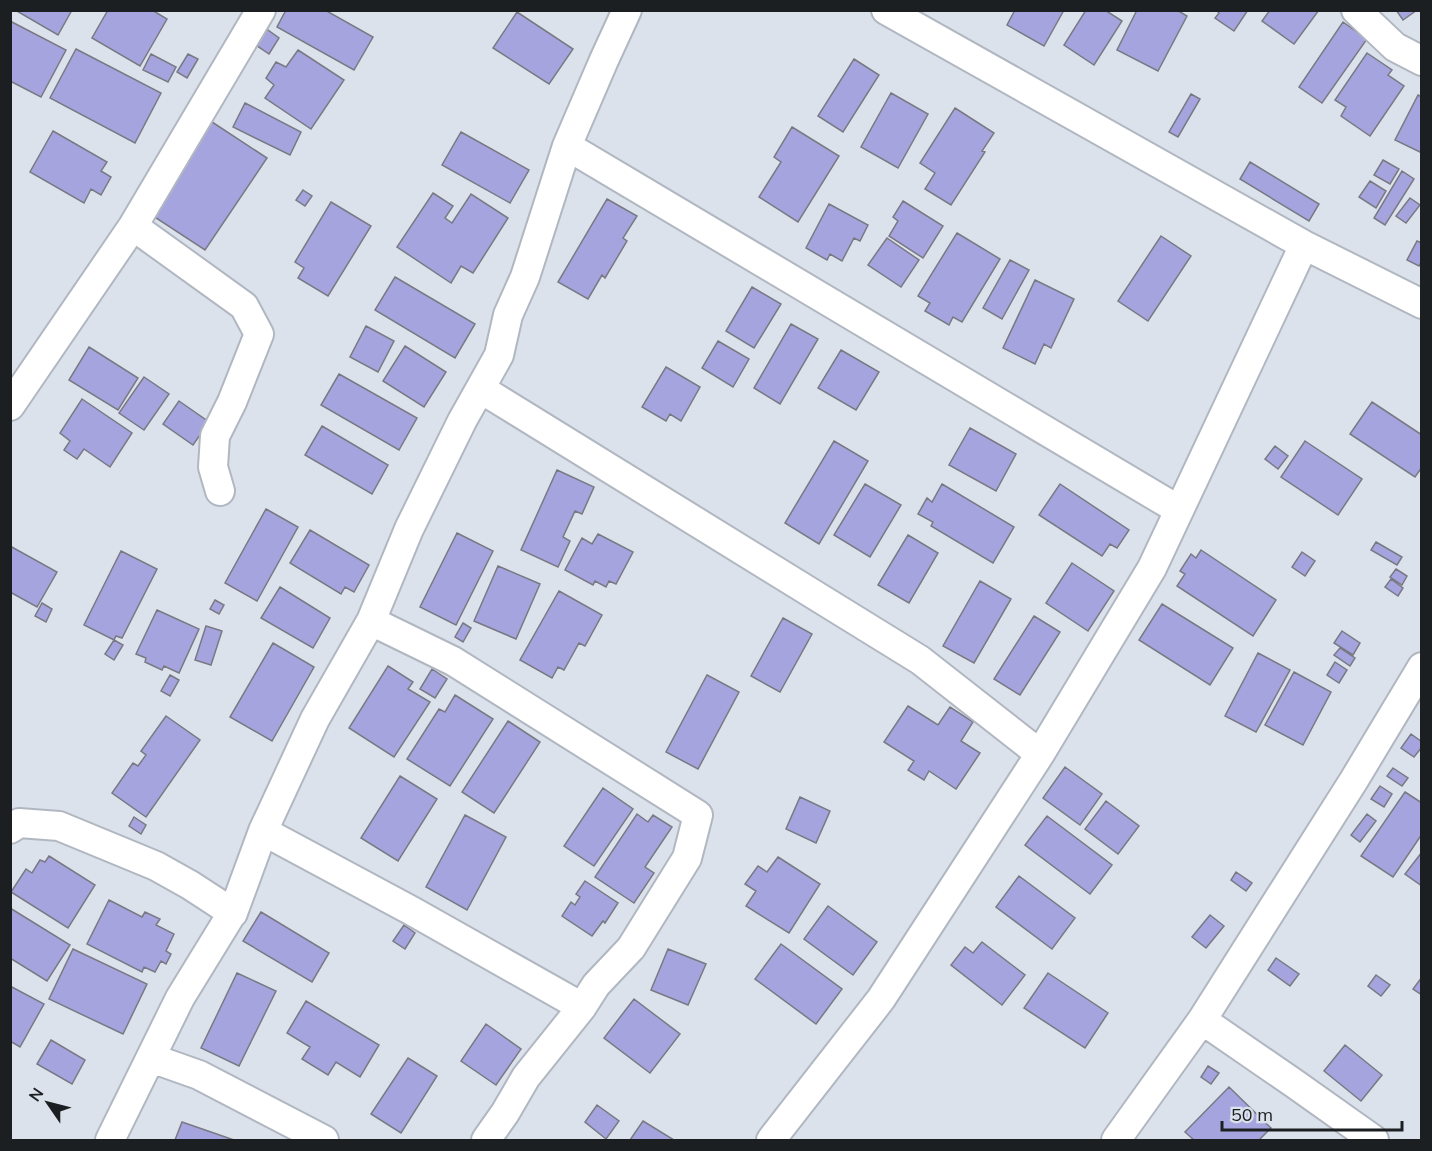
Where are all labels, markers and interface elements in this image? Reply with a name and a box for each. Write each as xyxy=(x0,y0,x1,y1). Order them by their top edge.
north arrow xyxy=(18,1073,78,1133)
text: N xyxy=(24,1084,47,1105)
scale bar xyxy=(1222,1094,1402,1132)
text: 50 m xyxy=(1231,1103,1273,1126)

